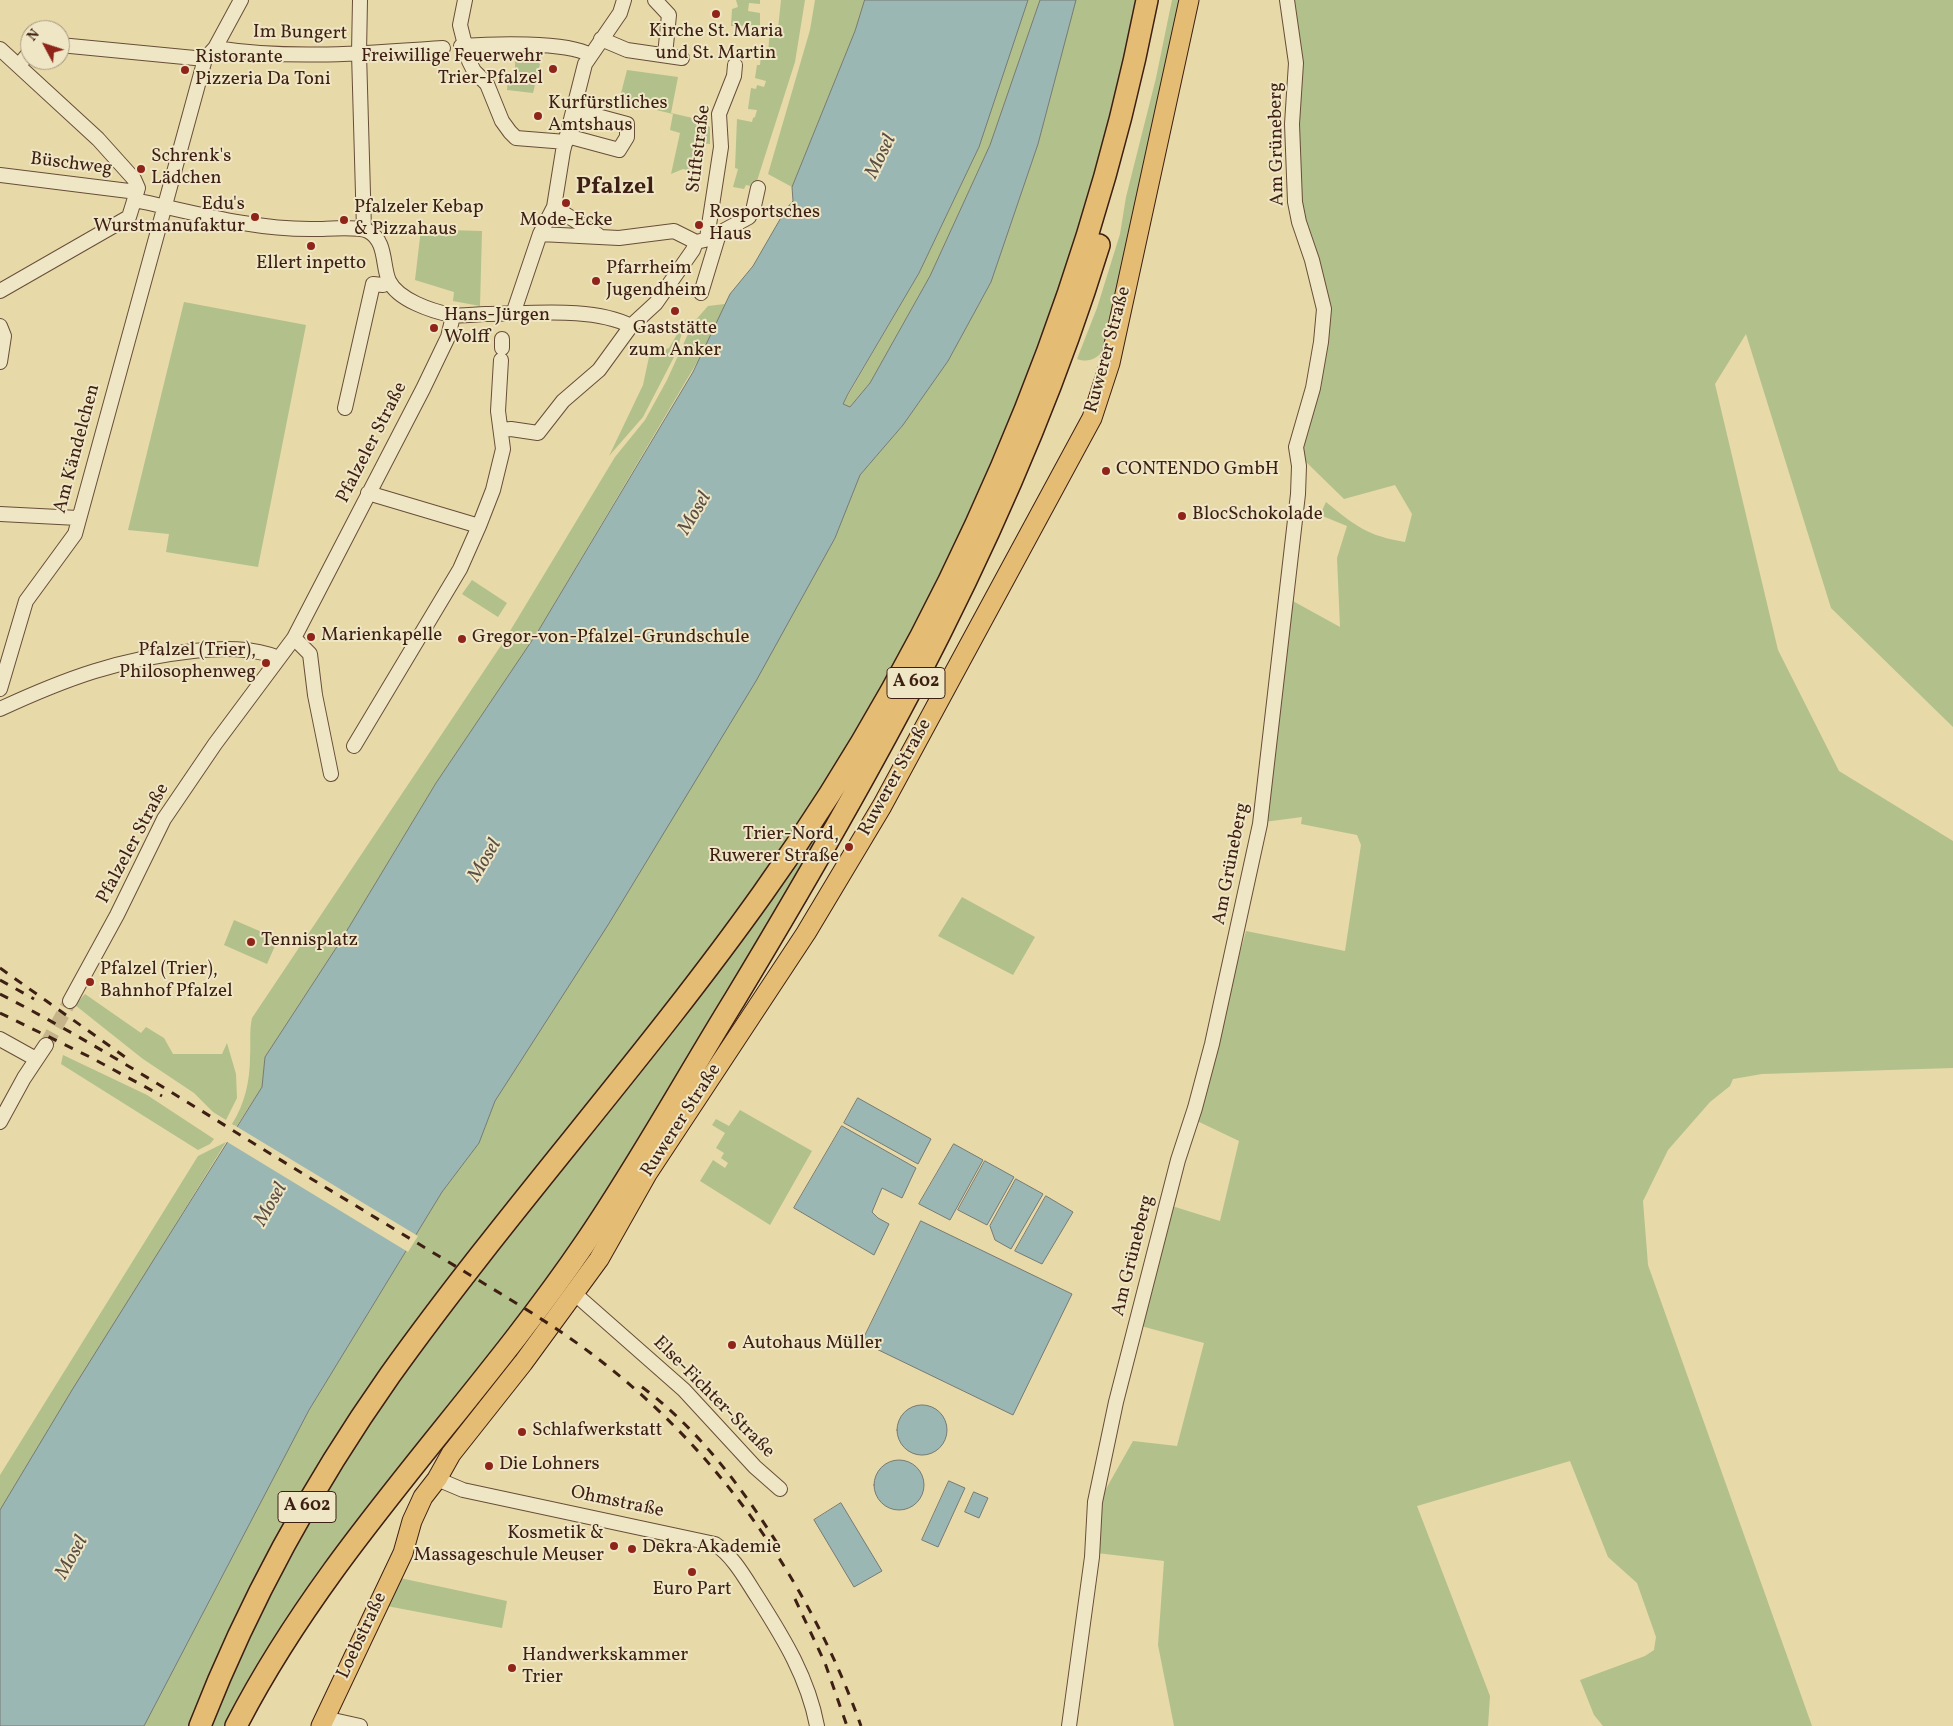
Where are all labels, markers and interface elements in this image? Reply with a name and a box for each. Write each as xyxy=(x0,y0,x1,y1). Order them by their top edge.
marker: Kirche St. Maria und St. Martin xyxy=(710,8,722,20)
north arrow xyxy=(20,20,70,70)
street label: Im Bungert xyxy=(253,22,347,46)
place label: Kirche St. Maria und St. Martin xyxy=(649,22,783,66)
text: N xyxy=(23,26,44,46)
place label: Freiwillige Feuerwehr Trier-Pfalzel xyxy=(361,47,543,91)
place label: Ristorante Pizzeria Da Toni xyxy=(195,48,331,92)
marker: Freiwillige Feuerwehr Trier-Pfalzel xyxy=(547,63,559,75)
marker: Ristorante Pizzeria Da Toni xyxy=(179,64,191,76)
street label: Am Grüneberg xyxy=(1266,82,1290,206)
place label: Kurfürstliches Amtshaus xyxy=(548,94,668,138)
street label: Stiftstraße xyxy=(683,104,717,194)
marker: Kurfürstliches Amtshaus xyxy=(532,110,544,122)
water label: Mosel xyxy=(861,131,903,183)
place label: Schrenk's Lädchen xyxy=(151,147,231,191)
street label: Büschweg xyxy=(29,149,113,181)
marker: Schrenk's Lädchen xyxy=(135,163,147,175)
district label: Pfalzel xyxy=(576,175,654,203)
place label: Edu's Wurstmanufaktur xyxy=(93,195,245,239)
marker: Mode-Ecke xyxy=(560,197,572,209)
place label: Pfalzeler Kebap & Pizzahaus xyxy=(354,198,484,242)
place label: Rosportsches Haus xyxy=(709,203,820,247)
marker: Edu's Wurstmanufaktur xyxy=(249,211,261,223)
place label: Mode-Ecke xyxy=(519,211,613,233)
marker: Pfalzeler Kebap & Pizzahaus xyxy=(338,214,350,226)
marker: Rosportsches Haus xyxy=(693,219,705,231)
marker: Ellert inpetto xyxy=(305,240,317,252)
place label: Ellert inpetto xyxy=(256,254,366,276)
place label: Pfarrheim Jugendheim xyxy=(606,259,707,303)
marker: Pfarrheim Jugendheim xyxy=(590,275,602,287)
street label: Ruwerer Straße xyxy=(1081,284,1137,416)
marker: Gaststätte zum Anker xyxy=(669,305,681,317)
place label: Hans-Jürgen Wolff xyxy=(444,306,550,350)
place label: Gaststätte zum Anker xyxy=(629,319,721,363)
marker: Hans-Jürgen Wolff xyxy=(428,322,440,334)
street label: Pfalzeler Straße xyxy=(333,379,413,507)
street label: Am Kändelchen xyxy=(50,382,106,516)
place label: CONTENDO GmbH xyxy=(1116,460,1279,482)
marker: CONTENDO GmbH xyxy=(1100,465,1112,477)
water label: Mosel xyxy=(674,488,718,540)
place label: BlocSchokolade xyxy=(1192,505,1323,527)
marker: BlocSchokolade xyxy=(1176,510,1188,522)
place label: Marienkapelle xyxy=(321,626,442,648)
place label: Gregor-von-Pfalzel-Grundschule xyxy=(472,628,749,650)
marker: Marienkapelle xyxy=(305,631,317,643)
marker: Gregor-von-Pfalzel-Grundschule xyxy=(456,633,468,645)
place label: Pfalzel (Trier), Philosophenweg xyxy=(119,641,256,685)
marker: Pfalzel (Trier), Philosophenweg xyxy=(260,657,272,669)
road number: A 602 xyxy=(887,668,945,698)
street label: Ruwerer Straße xyxy=(854,715,938,841)
street label: Pfalzeler Straße xyxy=(93,780,175,908)
street label: Am Grüneberg xyxy=(1209,801,1255,927)
place label: Trier-Nord, Ruwerer Straße xyxy=(709,825,839,869)
water label: Mosel xyxy=(464,835,508,887)
marker: Trier-Nord, Ruwerer Straße xyxy=(843,841,855,853)
place label: Tennisplatz xyxy=(261,931,358,953)
marker: Tennisplatz xyxy=(245,936,257,948)
place label: Pfalzel (Trier), Bahnhof Pfalzel xyxy=(100,960,233,1004)
marker: Pfalzel (Trier), Bahnhof Pfalzel xyxy=(84,976,96,988)
street label: Ruwerer Straße xyxy=(637,1060,727,1182)
water label: Mosel xyxy=(250,1179,294,1231)
street label: Am Grüneberg xyxy=(1108,1193,1160,1319)
street label: Else-Fichter-Straße xyxy=(647,1332,779,1464)
place label: Autohaus Müller xyxy=(742,1334,882,1356)
marker: Autohaus Müller xyxy=(726,1339,738,1351)
place label: Schlafwerkstatt xyxy=(532,1421,662,1443)
marker: Schlafwerkstatt xyxy=(516,1426,528,1438)
place label: Die Lohners xyxy=(499,1455,600,1477)
marker: Die Lohners xyxy=(483,1460,495,1472)
street label: Ohmstraße xyxy=(568,1482,666,1524)
road number: A 602 xyxy=(278,1491,336,1522)
place label: Kosmetik & Massageschule Meuser xyxy=(414,1524,604,1568)
water label: Mosel xyxy=(51,1532,95,1584)
place label: Dekra Akademie xyxy=(642,1538,781,1560)
marker: Kosmetik & Massageschule Meuser xyxy=(608,1540,620,1552)
marker: Dekra Akademie xyxy=(626,1543,638,1555)
marker: Euro Part xyxy=(686,1566,698,1578)
place label: Euro Part xyxy=(652,1580,732,1602)
street label: Loebstraße xyxy=(333,1589,393,1683)
place label: Handwerkskammer Trier xyxy=(522,1646,688,1690)
marker: Handwerkskammer Trier xyxy=(506,1662,518,1674)

